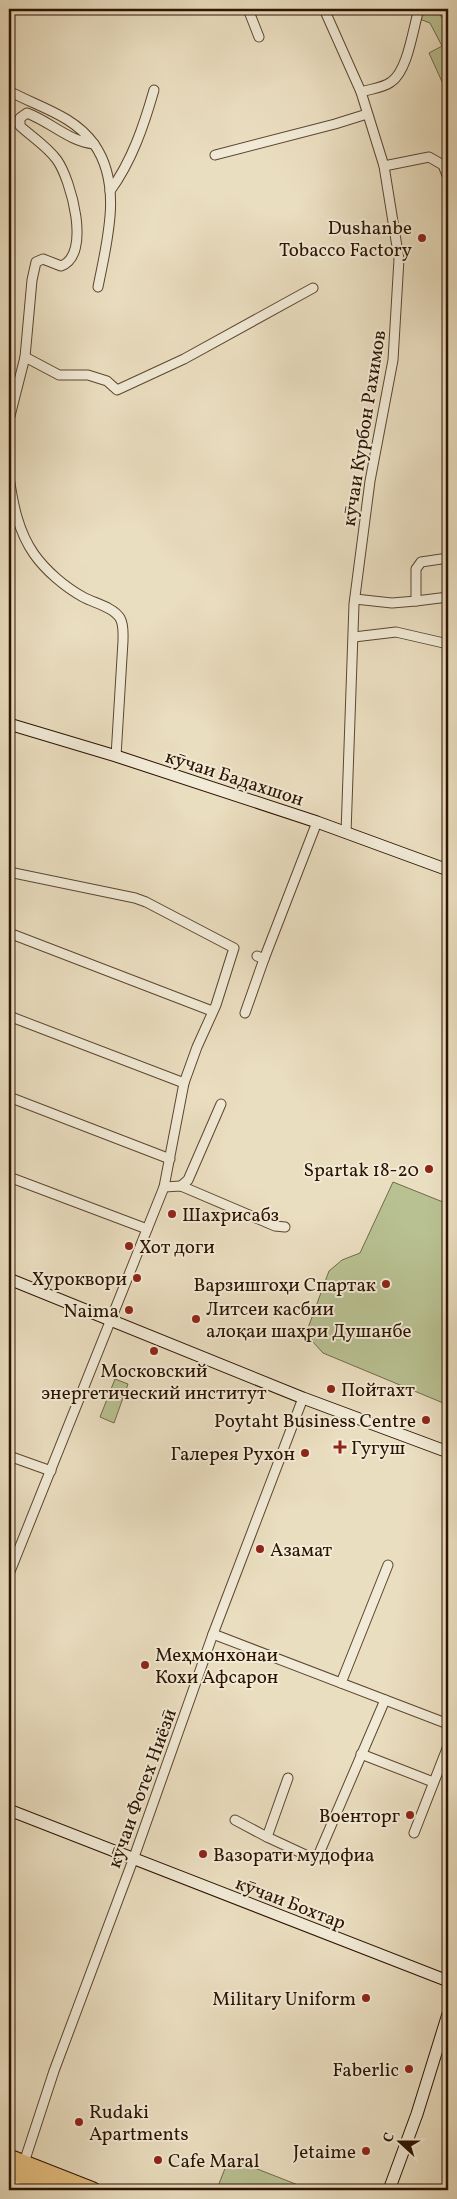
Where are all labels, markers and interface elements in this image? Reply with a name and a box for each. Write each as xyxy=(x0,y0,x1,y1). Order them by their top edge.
place label: Dushanbe Tobacco Factory xyxy=(279,216,412,264)
marker: Dushanbe Tobacco Factory xyxy=(416,232,428,244)
street label: кӯчаи Курбон Рахимов xyxy=(337,328,393,528)
street label: кӯчаи Бадахшон xyxy=(162,744,307,814)
place label: Spartak 18-20 xyxy=(303,1158,419,1184)
marker: Spartak 18-20 xyxy=(423,1163,435,1175)
place label: Шахрисабз xyxy=(182,1203,279,1229)
marker: Шахрисабз xyxy=(166,1208,178,1220)
place label: Хот доги xyxy=(139,1235,215,1261)
marker: Хот доги xyxy=(123,1240,135,1252)
place label: Хуроквори xyxy=(32,1267,127,1293)
marker: Хуроквори xyxy=(131,1272,143,1284)
place label: Варзишгоҳи Спартак xyxy=(193,1273,376,1299)
marker: Варзишгоҳи Спартак xyxy=(380,1278,392,1290)
place label: Литсеи касбии алоқаи шаҳри Душанбе xyxy=(206,1297,412,1345)
place label: Naima xyxy=(63,1299,119,1325)
marker: Naima xyxy=(123,1304,135,1316)
marker: Литсеи касбии алоқаи шаҳри Душанбе xyxy=(190,1313,202,1325)
marker: Московский энергетический институт xyxy=(148,1345,160,1357)
place label: Московский энергетический институт xyxy=(41,1359,267,1407)
place label: Пойтахт xyxy=(341,1378,415,1404)
marker: Пойтахт xyxy=(325,1383,337,1395)
place label: Poytaht Business Centre xyxy=(214,1409,416,1435)
marker: Poytaht Business Centre xyxy=(420,1414,432,1426)
place label: Гугуш xyxy=(351,1436,406,1462)
marker: Гугуш xyxy=(333,1440,347,1454)
place label: Галерея Рухон xyxy=(171,1442,295,1468)
marker: Галерея Рухон xyxy=(299,1447,311,1459)
place label: Азамат xyxy=(270,1538,333,1564)
marker: Азамат xyxy=(254,1543,266,1555)
place label: Меҳмонхонаи Кохи Афсарон xyxy=(155,1643,278,1691)
marker: Меҳмонхонаи Кохи Афсарон xyxy=(139,1659,151,1671)
street label: кӯчаи Фотех Ниёзӣ xyxy=(102,1705,184,1872)
place label: Военторг xyxy=(319,1804,401,1830)
marker: Военторг xyxy=(404,1809,416,1821)
place label: Вазорати мудофиа xyxy=(213,1843,375,1869)
marker: Вазорати мудофиа xyxy=(197,1848,209,1860)
street label: кӯчаи Бохтар xyxy=(231,1871,349,1937)
place label: Military Uniform xyxy=(212,1987,356,2013)
marker: Military Uniform xyxy=(360,1992,372,2004)
place label: Faberlic xyxy=(333,2058,399,2084)
marker: Faberlic xyxy=(403,2063,415,2075)
place label: Rudaki Apartments xyxy=(89,2100,189,2148)
marker: Rudaki Apartments xyxy=(73,2116,85,2128)
north arrow xyxy=(374,2116,424,2166)
text: С xyxy=(379,2130,400,2145)
place label: Jetaime xyxy=(293,2140,356,2166)
marker: Jetaime xyxy=(360,2145,372,2157)
place label: Cafe Maral xyxy=(168,2149,260,2175)
marker: Cafe Maral xyxy=(152,2154,164,2166)

